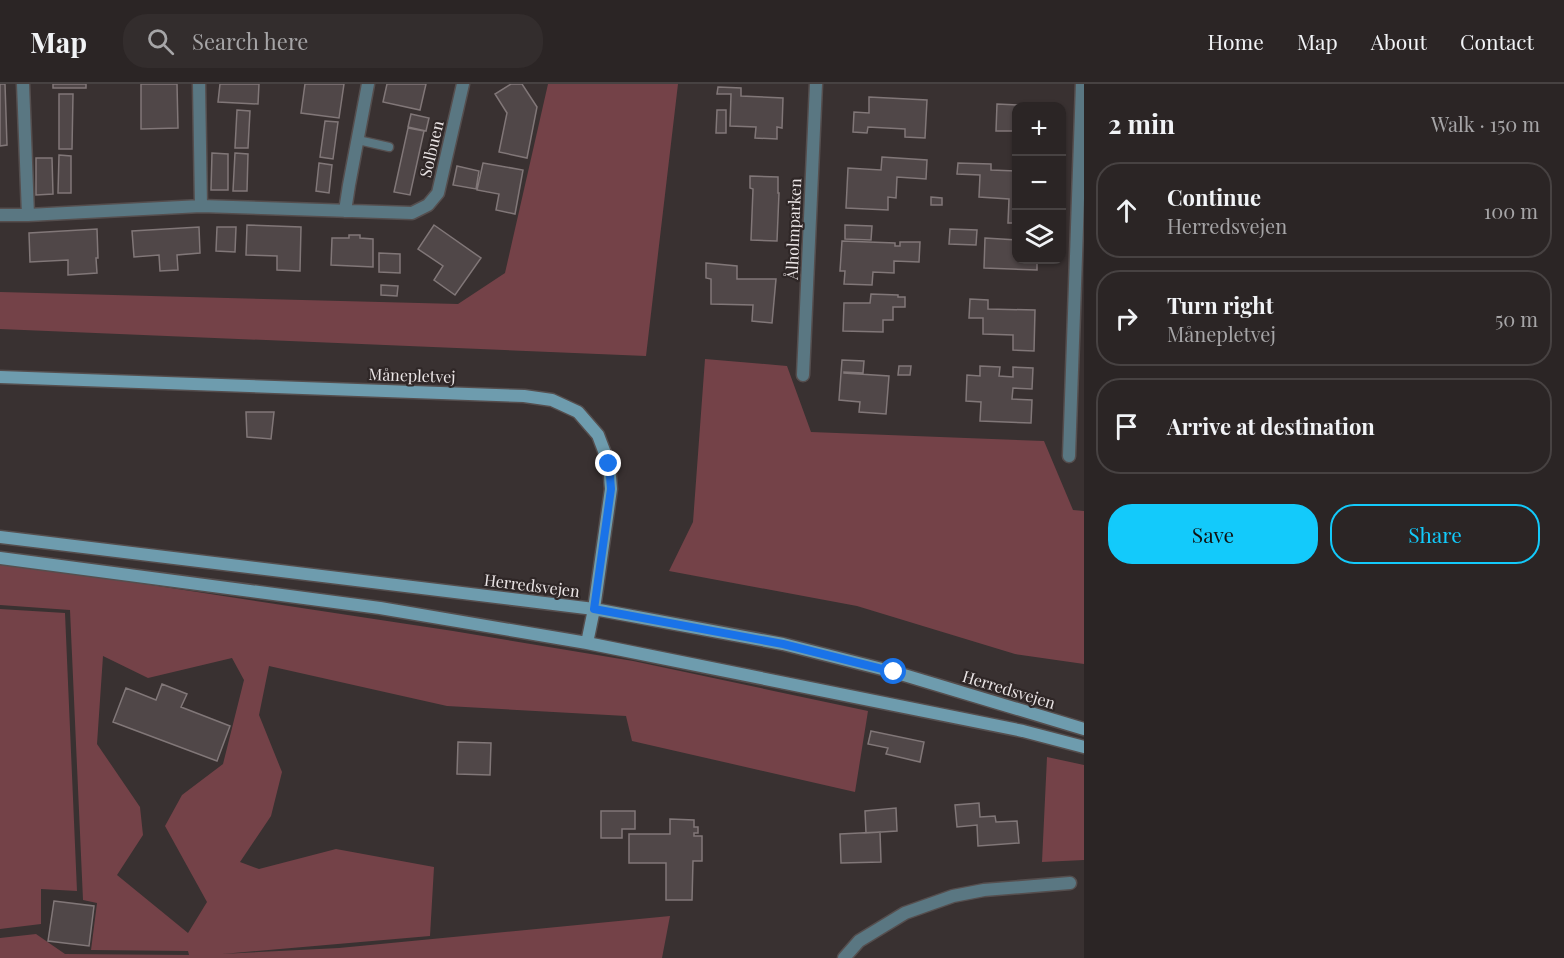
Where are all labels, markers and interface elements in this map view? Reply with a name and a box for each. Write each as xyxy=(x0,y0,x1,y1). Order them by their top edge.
search box xyxy=(123,14,543,68)
text: Map xyxy=(30,23,87,60)
icon: search xyxy=(144,25,177,58)
text: Search here xyxy=(192,26,308,56)
text: Home xyxy=(1208,27,1264,55)
text: Map xyxy=(1297,27,1338,55)
text: About xyxy=(1371,27,1427,55)
text: Contact xyxy=(1460,27,1534,55)
map controls xyxy=(1012,102,1066,264)
button: + xyxy=(1012,102,1066,156)
text: 2 min xyxy=(1108,106,1175,141)
text: Walk · 150 m xyxy=(1431,110,1540,137)
street label: Solbuen xyxy=(414,118,448,180)
button: − xyxy=(1012,156,1066,210)
street label: Ålholmparken xyxy=(781,177,805,281)
text: Continue xyxy=(1167,182,1261,212)
icon: ahead xyxy=(1110,194,1143,227)
text: 100 m xyxy=(1484,197,1538,224)
button: layers xyxy=(1012,210,1066,264)
text: Herredsvejen xyxy=(1167,212,1287,239)
text: Turn right xyxy=(1167,290,1273,320)
icon: right xyxy=(1110,302,1143,335)
text: 50 m xyxy=(1495,305,1538,332)
text: Månepletvej xyxy=(1167,320,1276,347)
street label: Månepletvej xyxy=(368,363,456,387)
icon: arrive xyxy=(1110,410,1143,443)
text: Arrive at destination xyxy=(1167,411,1375,441)
route end xyxy=(595,450,621,476)
button: Save xyxy=(1108,504,1318,564)
button: Share xyxy=(1330,504,1540,564)
street label: Herredsvejen xyxy=(483,569,581,601)
route start xyxy=(880,658,906,684)
street label: Herredsvejen xyxy=(960,665,1058,713)

